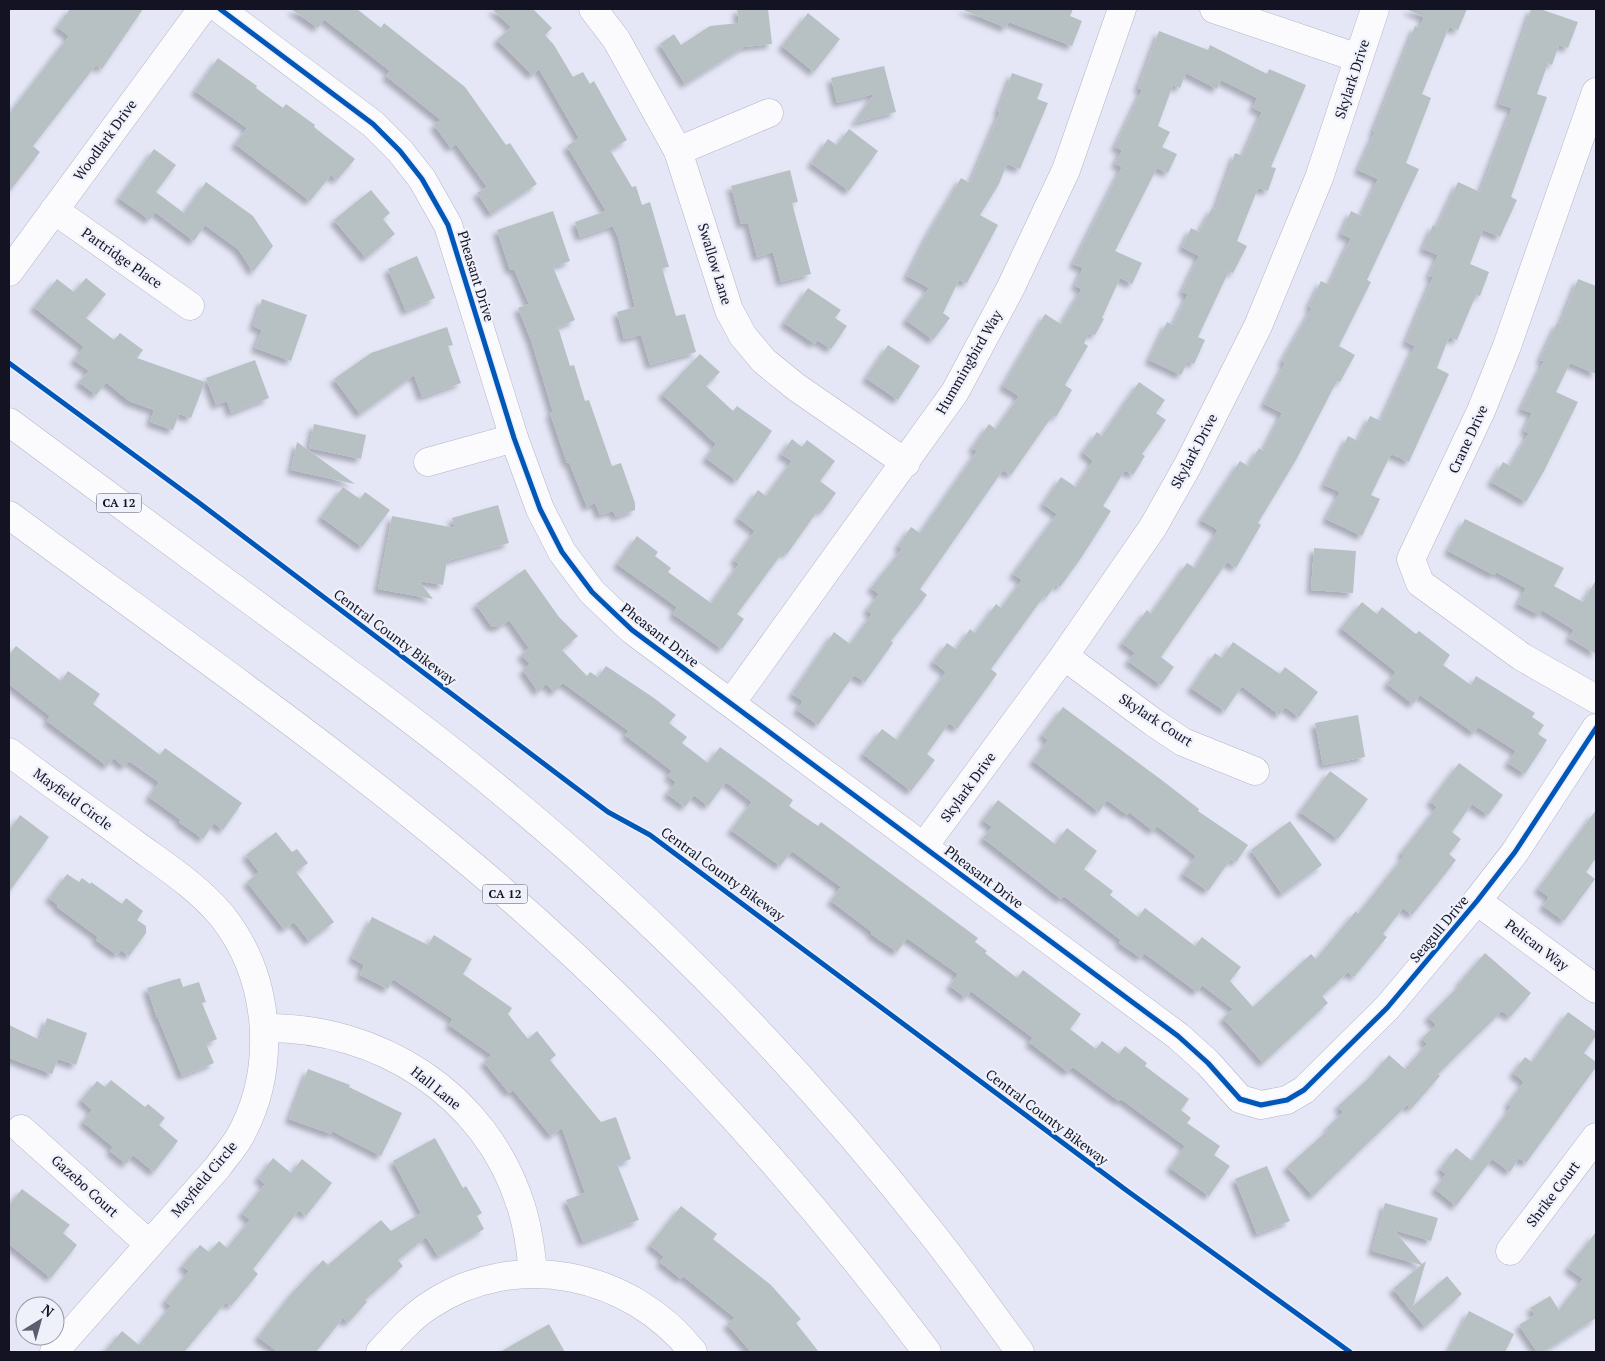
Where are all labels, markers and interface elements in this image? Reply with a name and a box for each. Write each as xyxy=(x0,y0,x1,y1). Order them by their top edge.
street label: Skylark Drive xyxy=(1330,37,1373,121)
street label: Woodlark Drive xyxy=(69,95,141,184)
street label: Swallow Lane xyxy=(694,221,737,307)
street label: Partridge Place xyxy=(78,223,166,292)
street label: Pheasant Drive xyxy=(454,228,499,324)
street label: Hummingbird Way xyxy=(931,306,1007,417)
street label: Crane Drive xyxy=(1443,401,1492,476)
street label: Skylark Drive xyxy=(1166,410,1221,492)
road number: CA 12 xyxy=(96,493,142,512)
street label: Central County Bikeway xyxy=(330,584,461,690)
street label: Pheasant Drive xyxy=(617,598,703,671)
street label: Skylark Court xyxy=(1116,689,1197,751)
street label: Skylark Drive xyxy=(936,748,1000,826)
street label: Mayfield Circle xyxy=(30,763,117,834)
street label: Central County Bikeway xyxy=(657,822,790,926)
street label: Pheasant Drive xyxy=(941,841,1028,913)
road number: CA 12 xyxy=(482,884,528,904)
street label: Seagull Drive xyxy=(1405,891,1472,966)
street label: Pelican Way xyxy=(1502,914,1574,975)
street label: Hall Lane xyxy=(407,1062,465,1114)
street label: Central County Bikeway xyxy=(982,1064,1113,1170)
street label: Mayfield Circle xyxy=(166,1137,241,1221)
street label: Gazebo Court xyxy=(48,1150,124,1221)
street label: Shrike Court xyxy=(1522,1156,1584,1231)
north arrow xyxy=(15,1296,65,1346)
text: N xyxy=(38,1299,58,1321)

